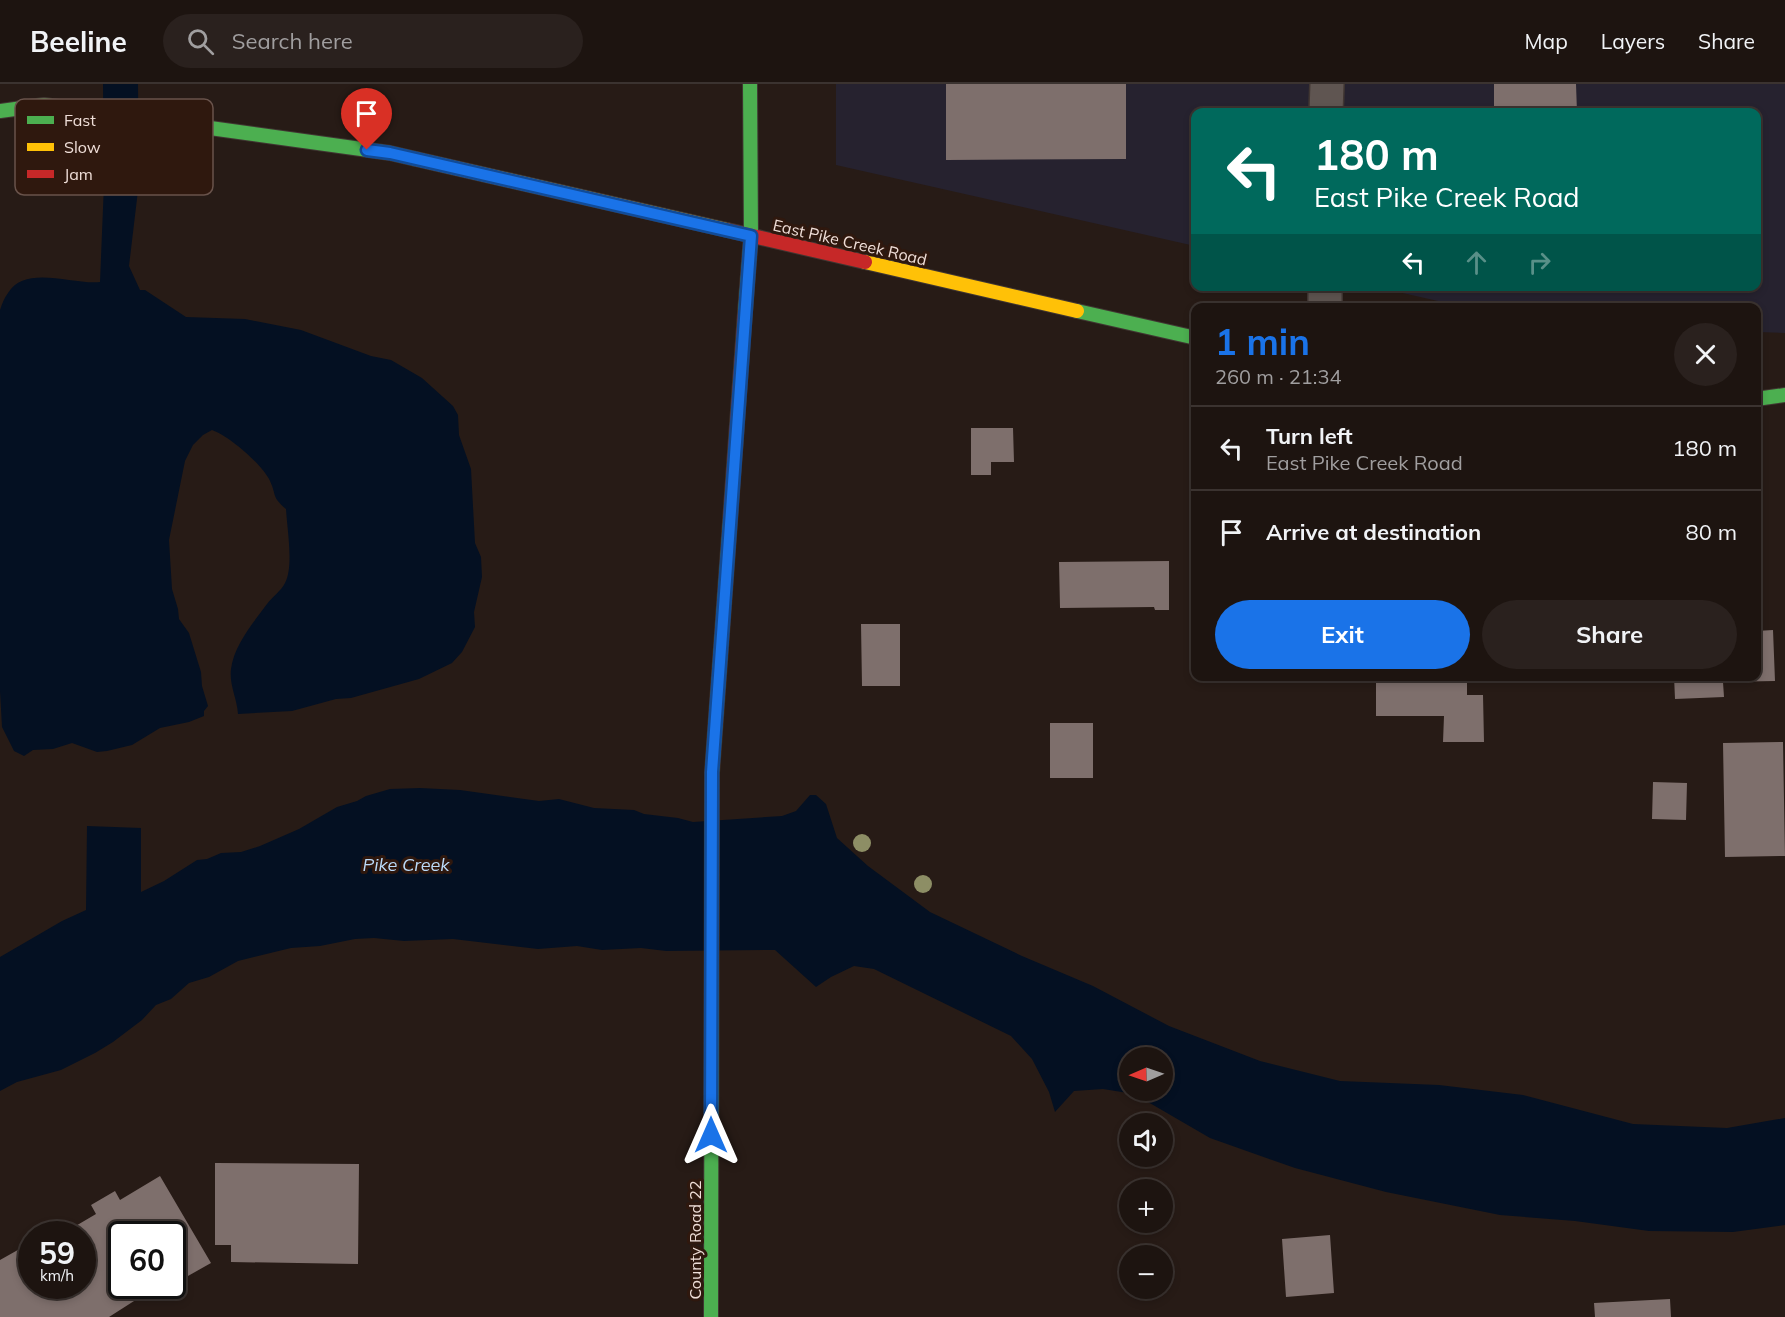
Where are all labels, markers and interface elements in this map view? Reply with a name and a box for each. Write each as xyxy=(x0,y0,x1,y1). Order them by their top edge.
search box xyxy=(163,14,583,68)
text: Beeline xyxy=(30,24,127,59)
icon: search xyxy=(184,25,217,58)
text: Search here xyxy=(232,27,353,55)
text: Map xyxy=(1525,28,1568,54)
text: Layers xyxy=(1601,28,1665,54)
text: Share xyxy=(1698,28,1755,54)
pin xyxy=(341,88,392,150)
icon: arrive xyxy=(350,97,383,130)
legend xyxy=(15,99,213,195)
text: Fast xyxy=(64,110,96,130)
text: 180 m xyxy=(1314,128,1439,181)
icon: left xyxy=(1215,132,1293,210)
text: Slow xyxy=(64,137,101,157)
text: Jam xyxy=(64,164,93,184)
text: East Pike Creek Road xyxy=(1314,180,1580,214)
street label: East Pike Creek Road xyxy=(771,215,929,269)
icon: left xyxy=(1397,246,1430,279)
icon: ahead xyxy=(1460,246,1493,279)
icon: right xyxy=(1523,246,1556,279)
text: 1 min xyxy=(1215,319,1310,364)
button: close xyxy=(1674,323,1737,386)
text: 260 m · 21:34 xyxy=(1215,364,1341,389)
text: Turn left xyxy=(1266,422,1353,450)
icon: left xyxy=(1215,432,1248,465)
text: 180 m xyxy=(1672,434,1737,462)
text: East Pike Creek Road xyxy=(1266,450,1463,475)
icon: arrive xyxy=(1215,516,1248,549)
text: Arrive at destination xyxy=(1266,518,1481,546)
text: 80 m xyxy=(1686,518,1737,546)
button: Exit xyxy=(1215,600,1470,669)
button: Share xyxy=(1482,600,1737,669)
water label: Pike Creek xyxy=(362,853,450,876)
north arrow xyxy=(1119,1047,1173,1101)
map controls xyxy=(1119,1047,1173,1299)
position arrow xyxy=(679,1103,743,1167)
button: sound xyxy=(1119,1113,1173,1167)
button: + xyxy=(1119,1179,1173,1233)
street label: County Road 22 xyxy=(685,1180,705,1300)
speed limit sign: 60 xyxy=(108,1221,186,1299)
text: 59 xyxy=(39,1234,75,1272)
button: − xyxy=(1119,1245,1173,1299)
text: km/h xyxy=(40,1266,74,1285)

